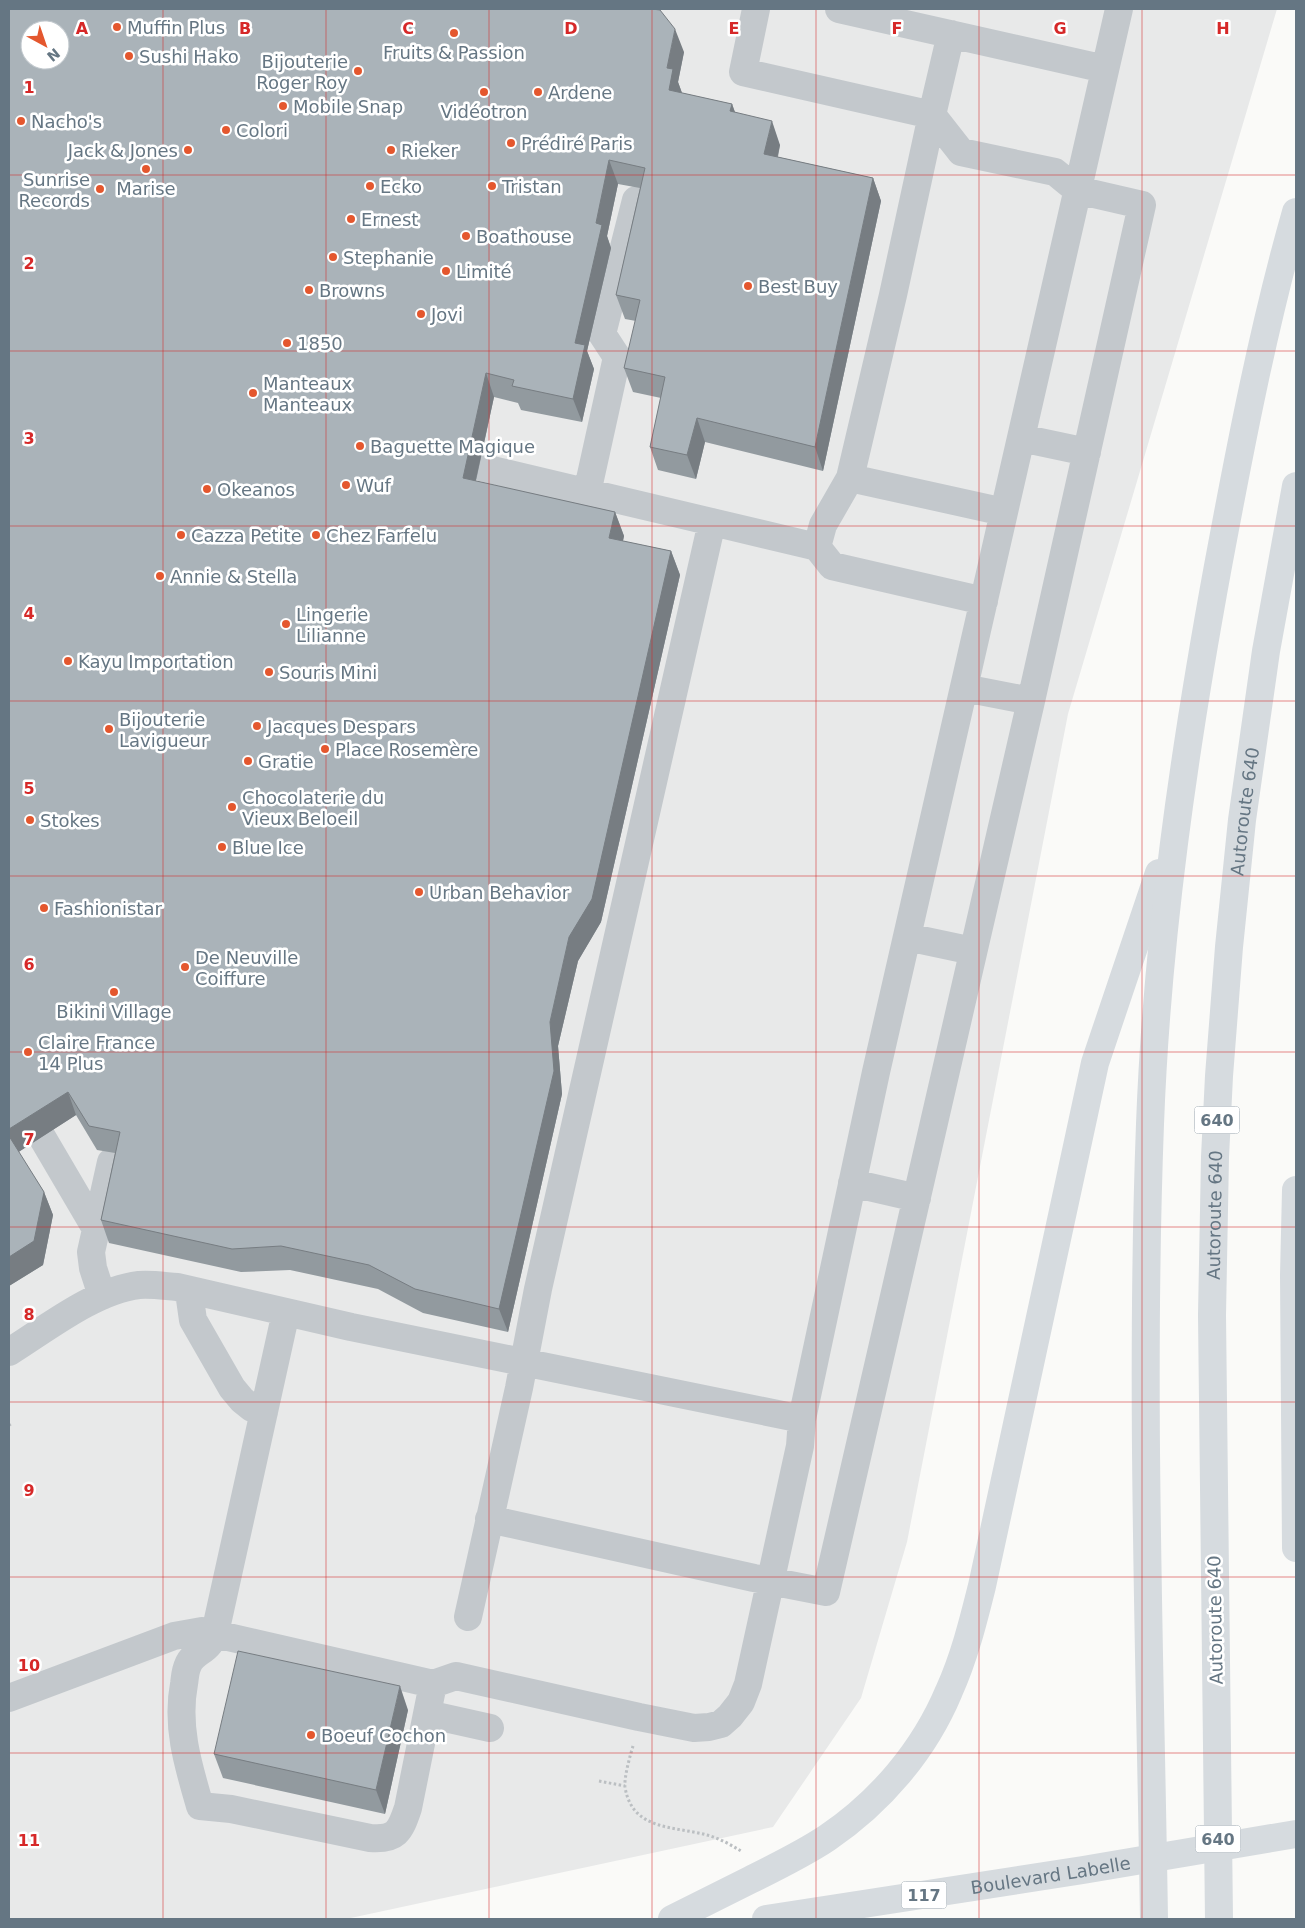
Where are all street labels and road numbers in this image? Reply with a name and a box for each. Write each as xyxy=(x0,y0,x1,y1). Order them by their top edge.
street label: Autoroute 640 xyxy=(1226,746,1263,877)
road number: 640 xyxy=(1194,1106,1240,1134)
street label: Autoroute 640 xyxy=(1202,1150,1226,1280)
street label: Autoroute 640 xyxy=(1203,1555,1227,1685)
road number: 640 xyxy=(1196,1826,1240,1852)
street label: Boulevard Labelle xyxy=(969,1852,1132,1898)
road number: 117 xyxy=(902,1882,946,1908)

